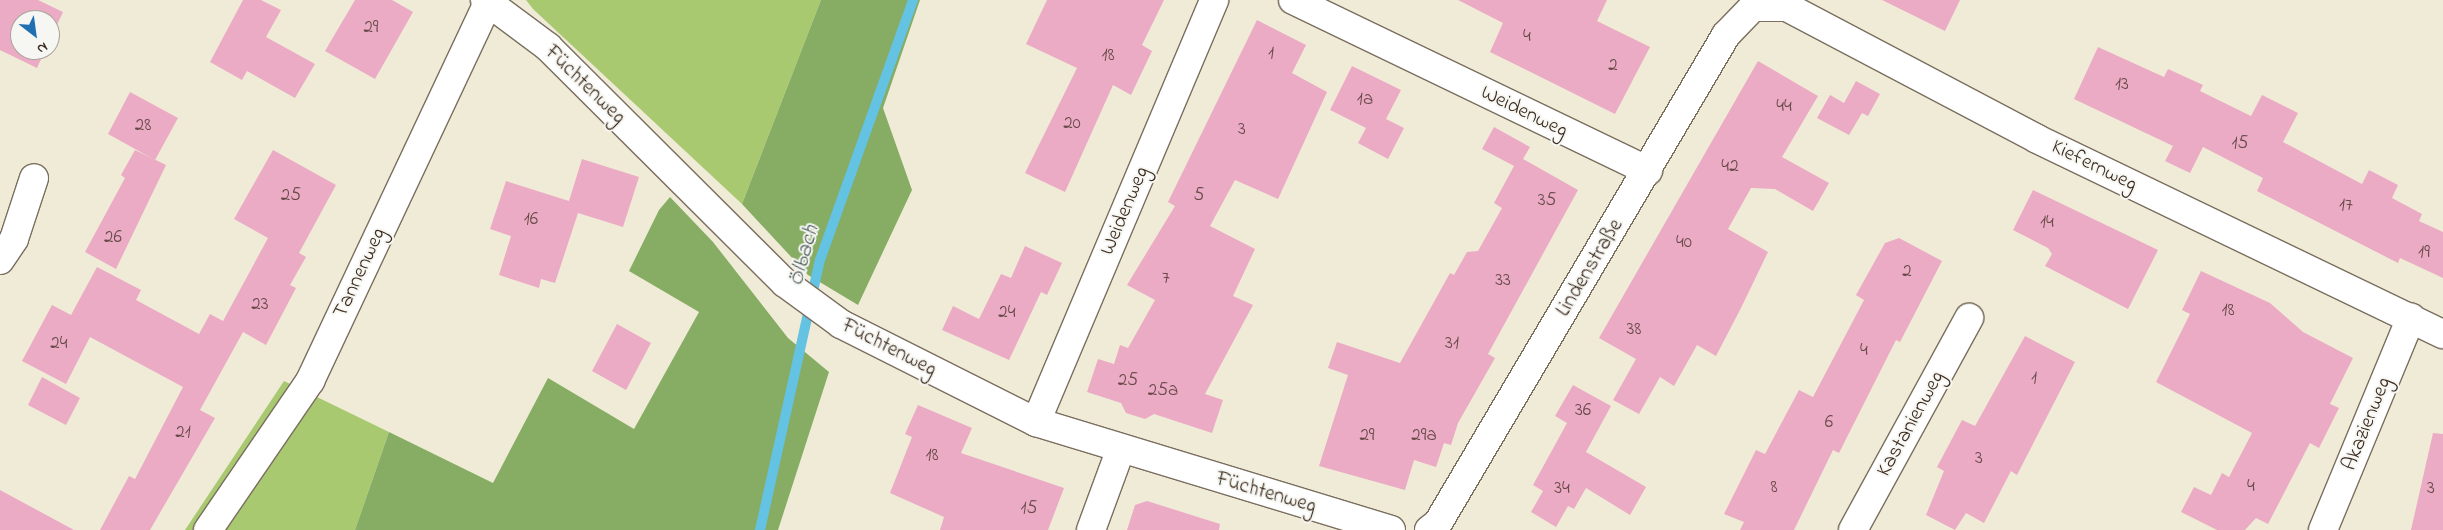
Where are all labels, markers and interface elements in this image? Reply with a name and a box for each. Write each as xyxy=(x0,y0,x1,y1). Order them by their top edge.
north arrow xyxy=(10,10,60,60)
house number: 29 xyxy=(363,17,379,39)
house number: 4 xyxy=(1523,26,1531,48)
text: N xyxy=(33,36,52,59)
street label: Füchtenweg xyxy=(539,40,631,130)
house number: 1 xyxy=(1268,43,1274,65)
house number: 18 xyxy=(1101,45,1115,67)
house number: 2 xyxy=(1608,55,1618,77)
house number: 13 xyxy=(2115,74,2129,96)
street label: Weidenweg xyxy=(1476,80,1572,144)
house number: 1a xyxy=(1357,89,1373,111)
house number: 44 xyxy=(1776,96,1792,118)
house number: 20 xyxy=(1063,113,1081,135)
house number: 28 xyxy=(135,115,151,137)
house number: 3 xyxy=(1238,119,1246,141)
house number: 15 xyxy=(2232,133,2248,155)
street label: Kiefernweg xyxy=(2047,135,2141,197)
house number: 42 xyxy=(1721,156,1739,178)
street label: Weidenweg xyxy=(1095,163,1155,259)
house number: 25 xyxy=(281,185,301,207)
house number: 5 xyxy=(1194,185,1204,207)
house number: 35 xyxy=(1538,190,1556,212)
house number: 17 xyxy=(2339,195,2353,217)
house number: 16 xyxy=(524,209,538,231)
house number: 14 xyxy=(2040,212,2054,234)
street label: Lindenstraße xyxy=(1551,215,1629,321)
water label: Ölbach xyxy=(784,223,826,289)
street label: Tannenweg xyxy=(328,224,392,322)
house number: 26 xyxy=(104,227,122,249)
house number: 40 xyxy=(1676,232,1692,254)
house number: 19 xyxy=(2418,242,2430,264)
house number: 2 xyxy=(1902,261,1912,283)
house number: 7 xyxy=(1162,268,1170,290)
house number: 33 xyxy=(1495,270,1511,292)
house number: 23 xyxy=(251,294,269,316)
house number: 18 xyxy=(2221,300,2235,322)
house number: 24 xyxy=(998,302,1016,324)
street label: Füchtenweg xyxy=(837,313,941,383)
house number: 38 xyxy=(1627,319,1641,341)
house number: 24 xyxy=(50,333,68,355)
house number: 31 xyxy=(1445,333,1459,355)
house number: 4 xyxy=(1860,340,1868,362)
street label: Kastanienweg xyxy=(1872,367,1950,481)
house number: 1 xyxy=(2031,368,2037,390)
house number: 25 xyxy=(1118,370,1138,392)
street label: Akazienweg xyxy=(2337,374,2397,474)
house number: 25a xyxy=(1148,380,1178,402)
house number: 36 xyxy=(1575,400,1591,422)
house number: 6 xyxy=(1825,412,1833,434)
house number: 21 xyxy=(175,422,191,444)
house number: 29 xyxy=(1359,425,1375,447)
house number: 29a xyxy=(1411,425,1437,447)
house number: 18 xyxy=(925,445,939,467)
house number: 3 xyxy=(1975,448,1983,470)
street label: Füchtenweg xyxy=(1213,467,1319,519)
house number: 4 xyxy=(2247,476,2255,498)
house number: 8 xyxy=(1770,477,1778,499)
house number: 34 xyxy=(1554,478,1570,500)
house number: 3 xyxy=(2427,478,2435,500)
house number: 15 xyxy=(1021,498,1037,520)

